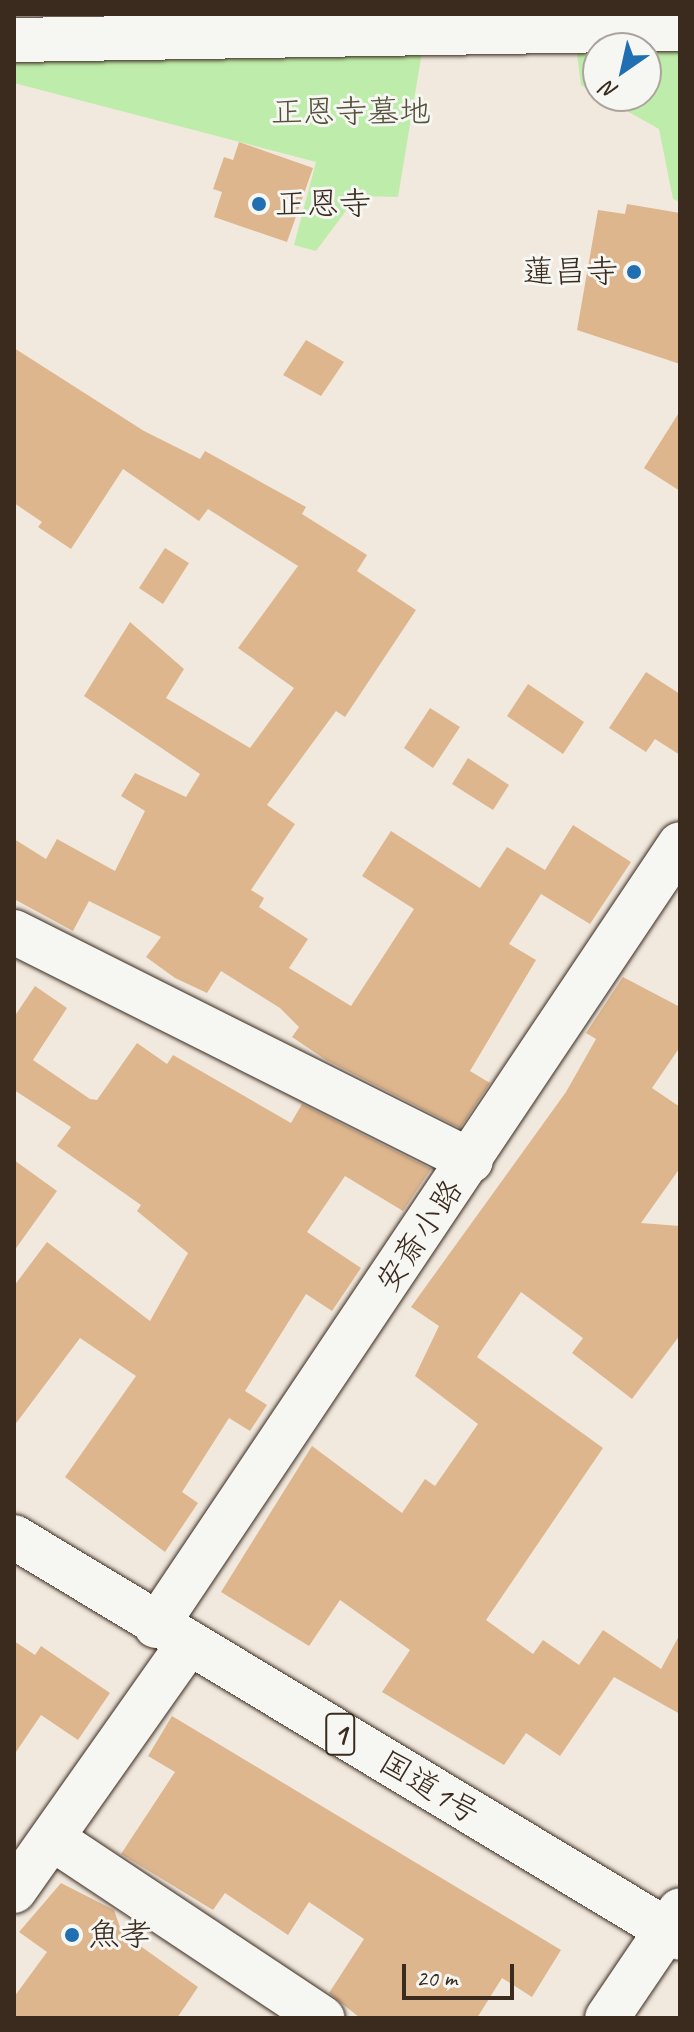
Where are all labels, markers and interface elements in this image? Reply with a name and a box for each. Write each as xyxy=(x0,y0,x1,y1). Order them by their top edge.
north arrow xyxy=(582,32,662,112)
text: N xyxy=(596,75,623,106)
park label: 正恩寺墓地 xyxy=(271,93,431,131)
place label: 正恩寺 xyxy=(275,185,371,223)
marker: 正恩寺 xyxy=(250,195,268,213)
place label: 蓮昌寺 xyxy=(522,253,618,291)
marker: 蓮昌寺 xyxy=(625,263,643,281)
street label: 安斎小路 xyxy=(368,1172,472,1300)
road number: 1 xyxy=(324,1708,356,1760)
street label: 国道1号 xyxy=(372,1743,486,1833)
place label: 魚孝 xyxy=(88,1916,152,1954)
marker: 魚孝 xyxy=(63,1926,81,1944)
scale bar xyxy=(406,1948,518,1998)
text: 20 m xyxy=(416,1963,457,1993)

